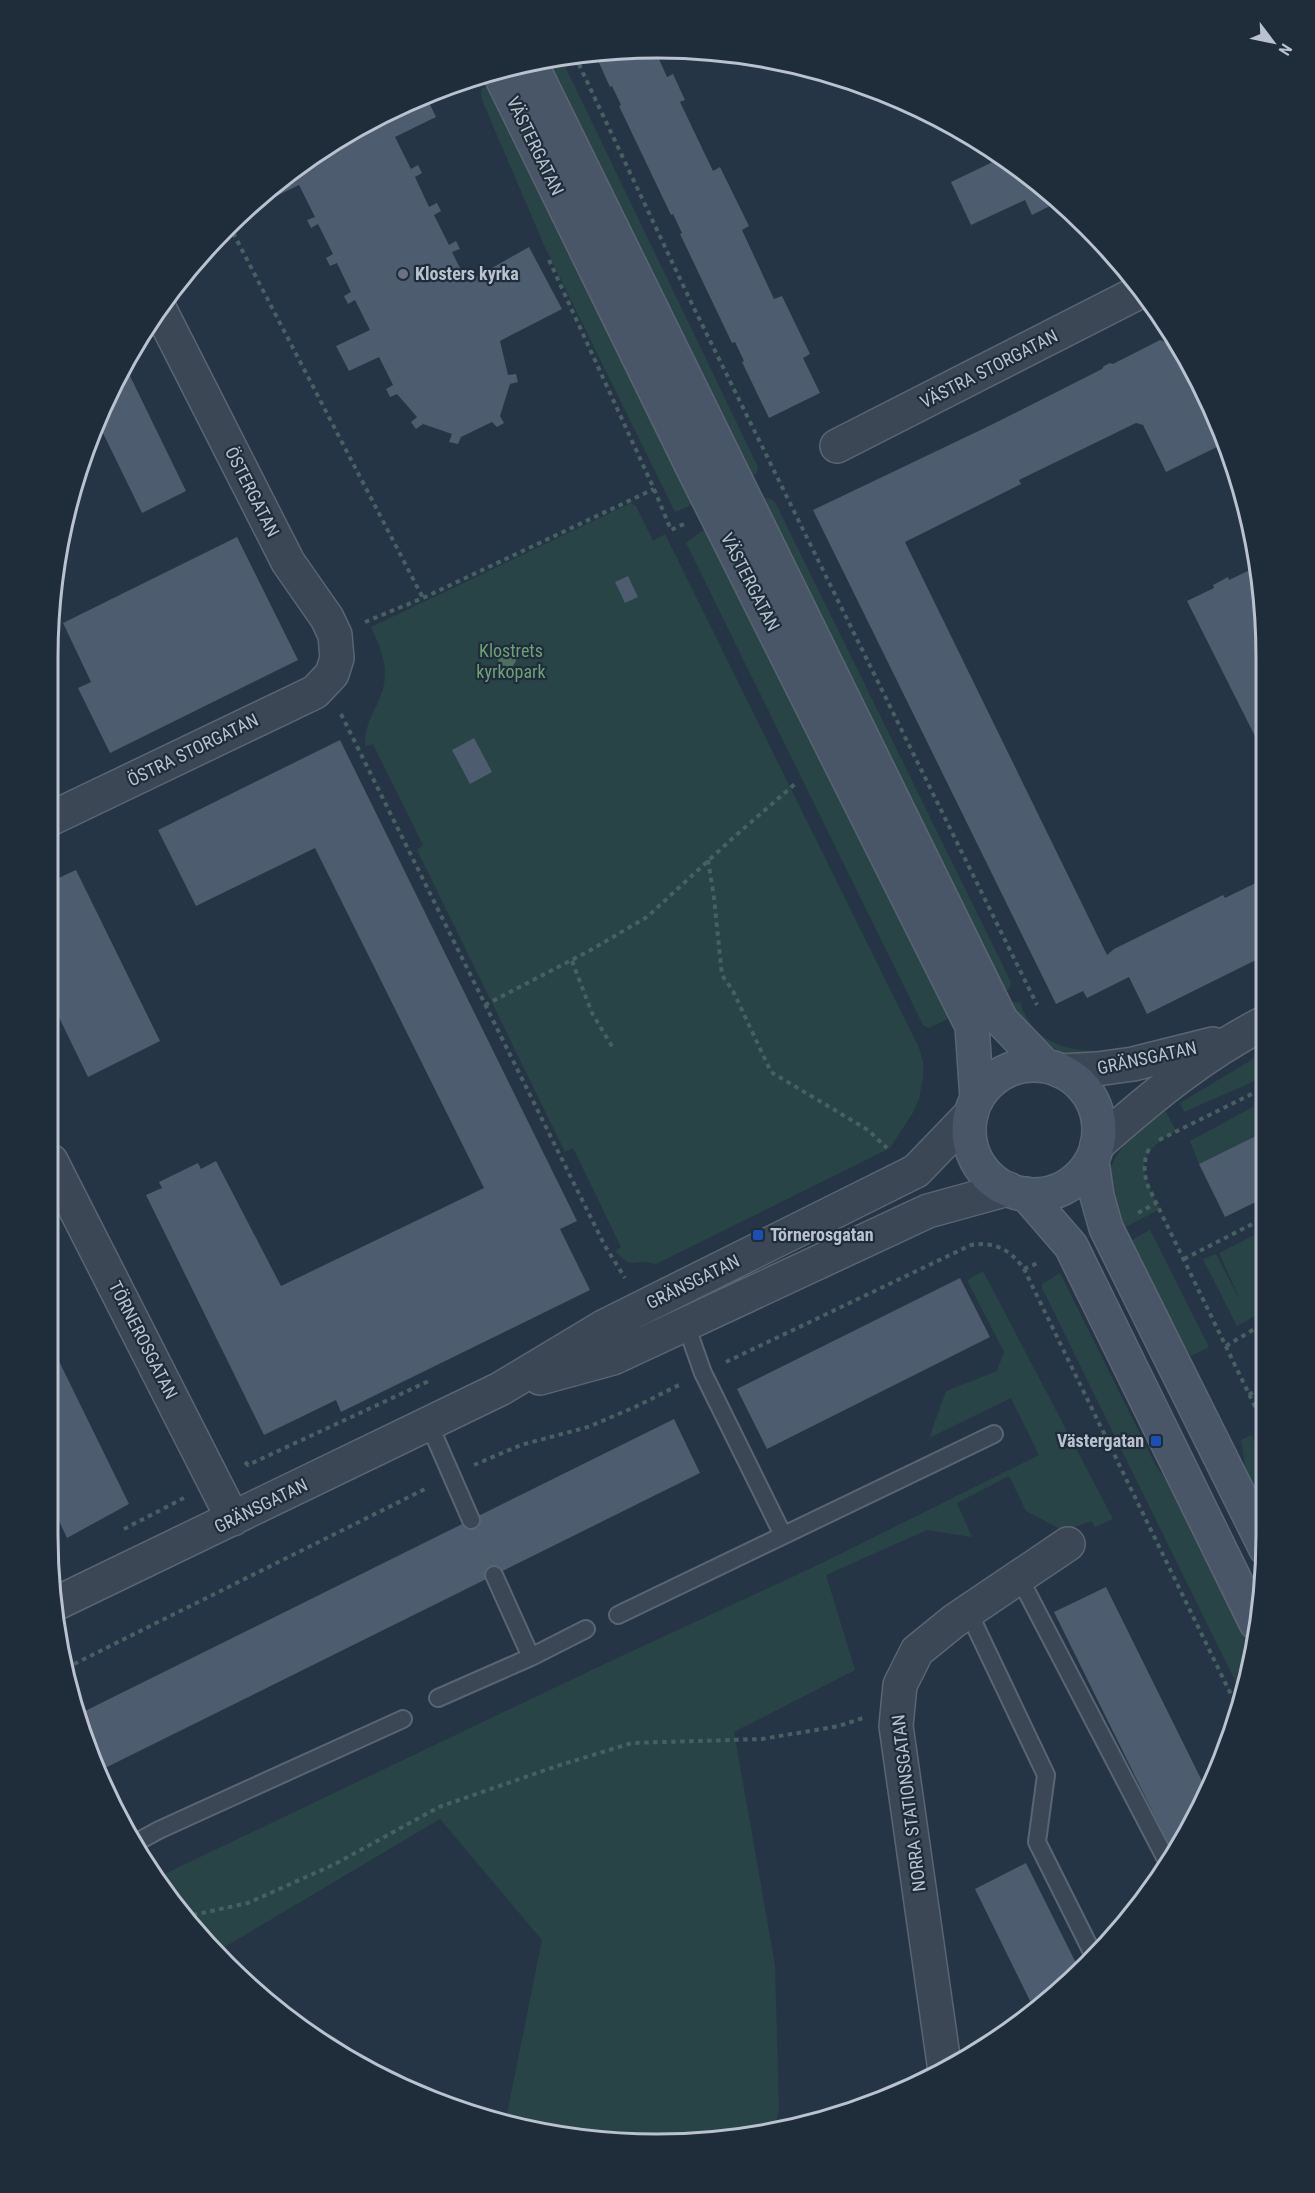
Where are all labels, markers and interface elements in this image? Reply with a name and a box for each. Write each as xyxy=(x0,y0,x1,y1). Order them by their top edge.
north arrow xyxy=(1243,12,1303,72)
text: N xyxy=(1275,40,1296,59)
street label: VÄSTERGATAN xyxy=(503,93,568,199)
place label: Klosters kyrka xyxy=(415,263,519,284)
marker: Klosters kyrka xyxy=(396,267,410,281)
street label: VÄSTRA STORGATAN xyxy=(917,325,1061,412)
street label: ÖSTERGATAN xyxy=(221,443,284,540)
street label: VÄSTERGATAN xyxy=(717,529,784,634)
park label: Klostrets kyrkopark xyxy=(476,640,546,682)
street label: ÖSTRA STORGATAN xyxy=(124,709,261,790)
street label: GRÄNSGATAN xyxy=(1095,1037,1199,1078)
place label: Törnerosgatan xyxy=(770,1224,874,1245)
marker: Törnerosgatan xyxy=(751,1228,765,1242)
street label: GRÄNSGATAN xyxy=(643,1250,743,1313)
street label: TÖRNEROSGATAN xyxy=(105,1277,182,1402)
place label: Västergatan xyxy=(1057,1430,1144,1451)
marker: Västergatan xyxy=(1149,1434,1163,1448)
street label: GRÄNSGATAN xyxy=(211,1474,311,1537)
street label: NORRA STATIONSGATAN xyxy=(887,1713,930,1893)

